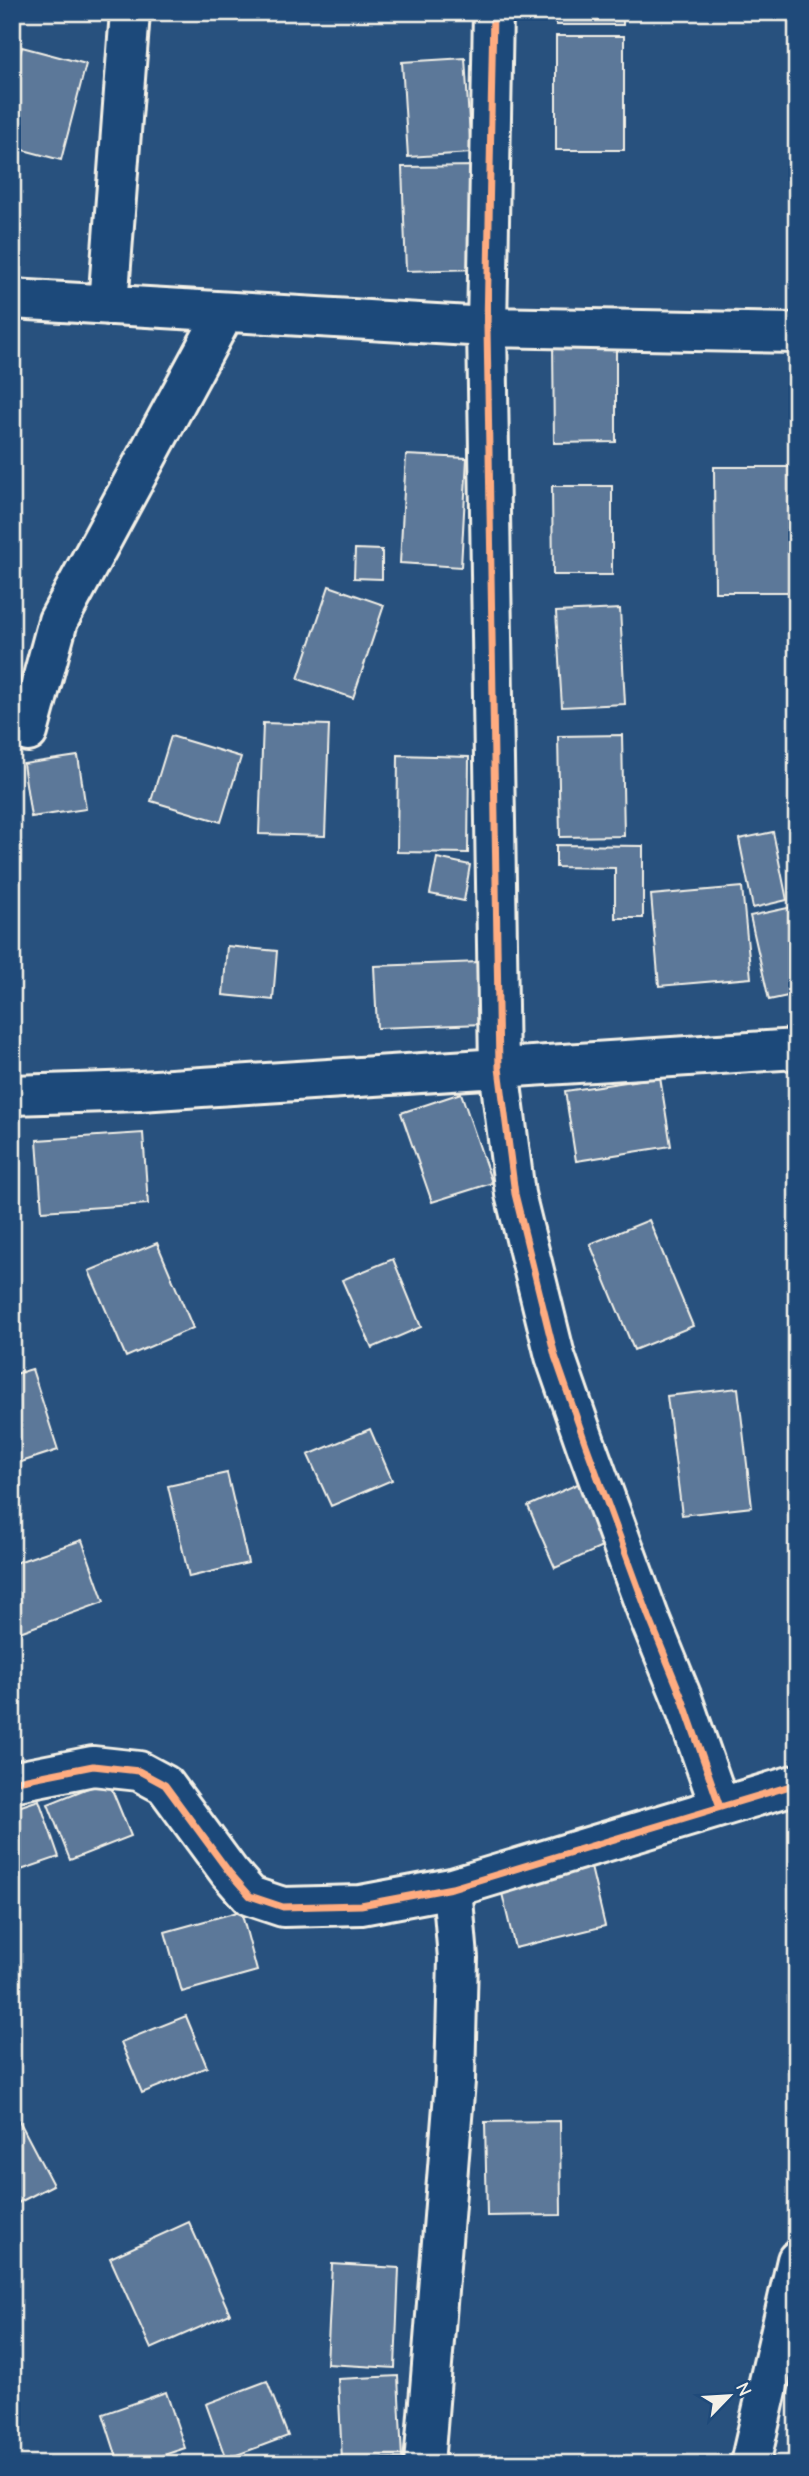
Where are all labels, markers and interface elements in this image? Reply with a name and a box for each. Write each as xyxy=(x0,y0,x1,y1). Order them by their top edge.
north arrow xyxy=(694,2360,764,2430)
text: N xyxy=(731,2379,756,2400)

